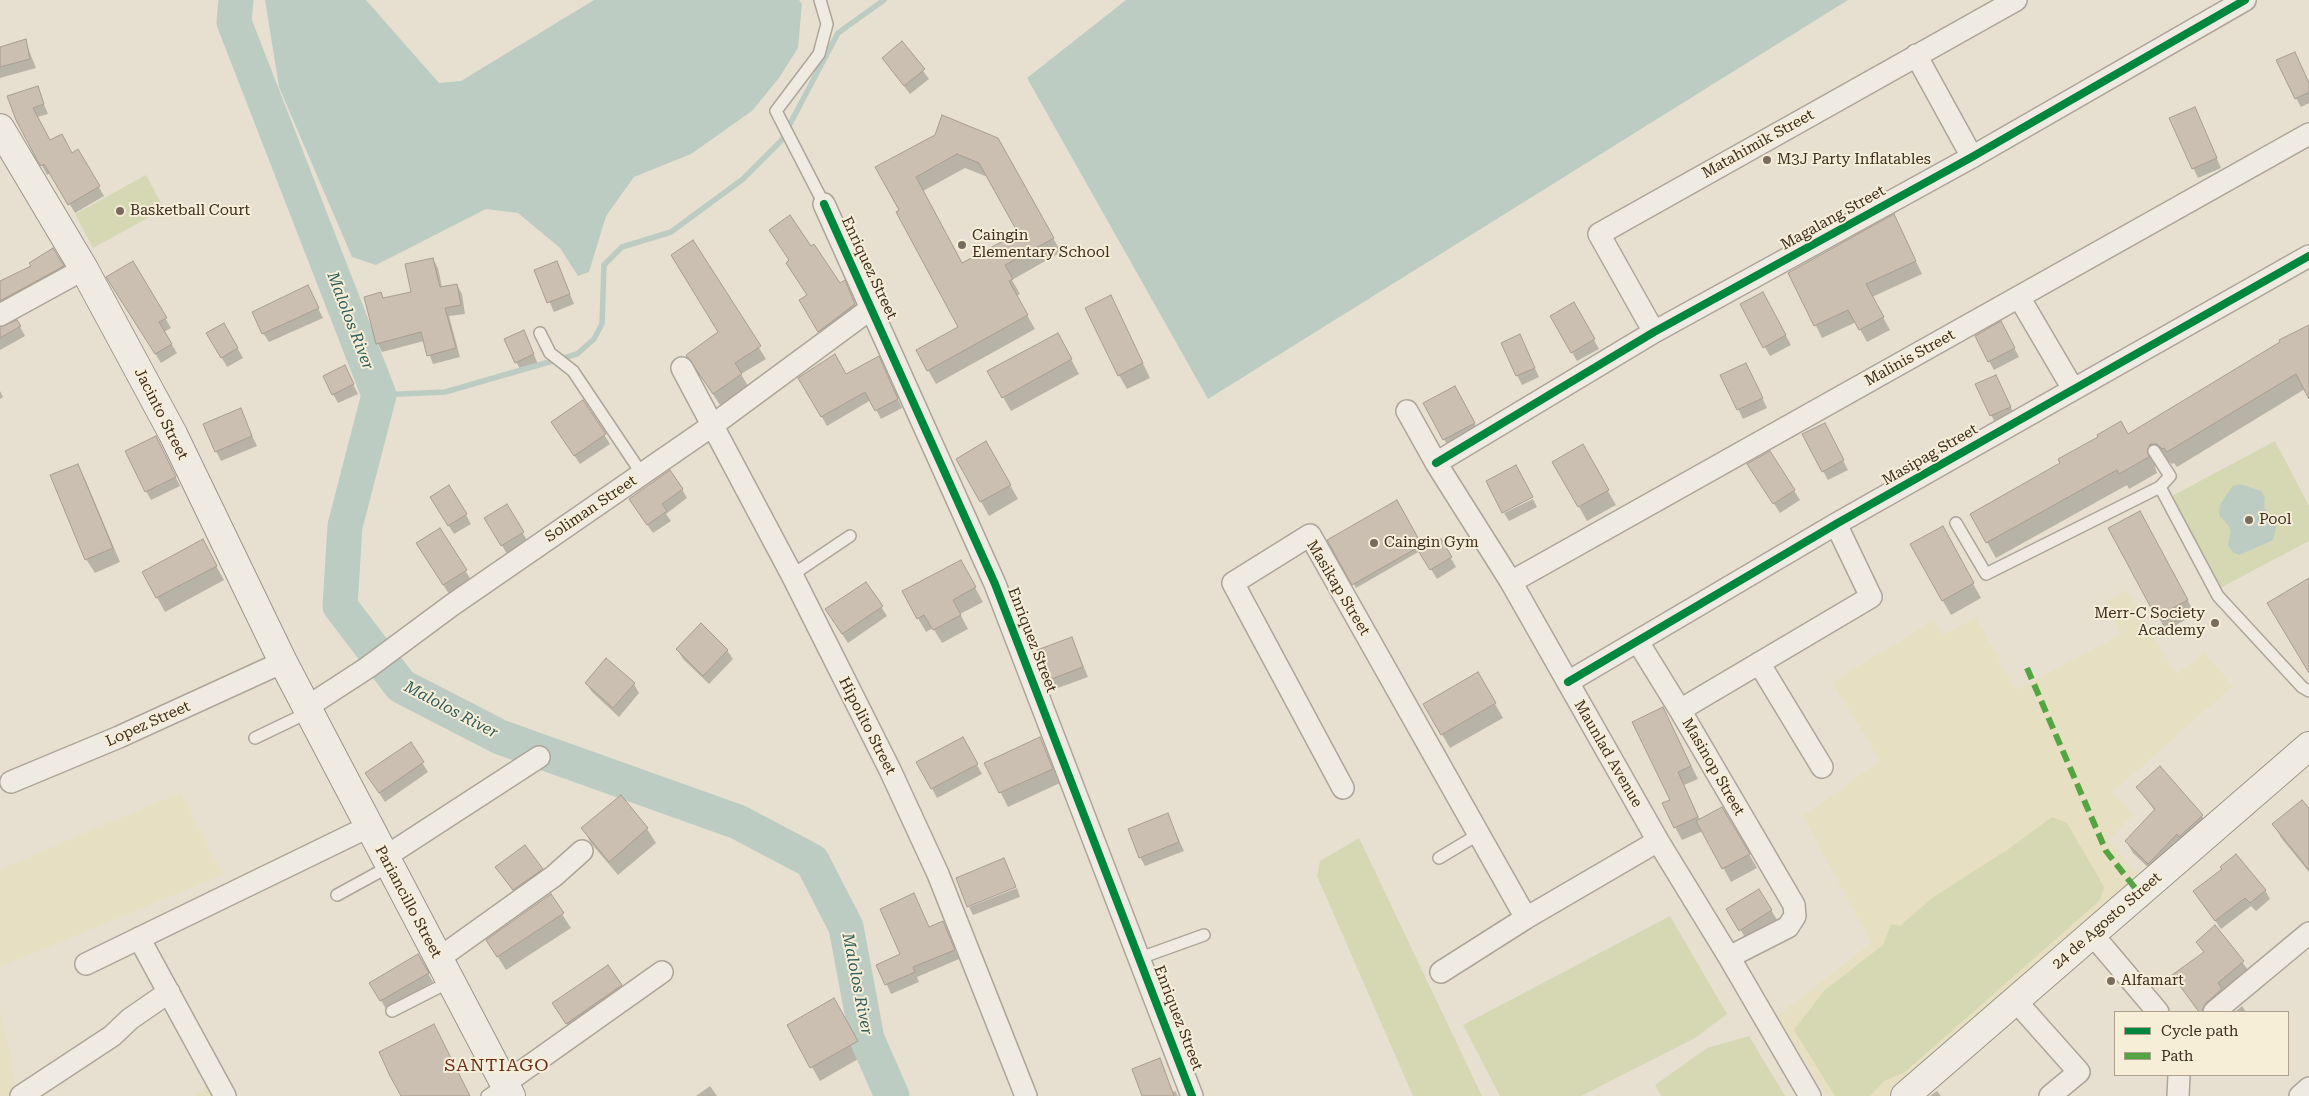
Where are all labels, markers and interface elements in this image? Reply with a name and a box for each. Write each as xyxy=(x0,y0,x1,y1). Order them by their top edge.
street label: Matahimik Street xyxy=(1699,106,1817,182)
place label: M3J Party Inflatables xyxy=(1777,151,1931,169)
marker: M3J Party Inflatables xyxy=(1761,154,1773,166)
street label: Magalang Street xyxy=(1778,182,1888,254)
place label: Basketball Court xyxy=(130,202,250,220)
marker: Basketball Court xyxy=(114,205,126,217)
street label: Enriquez Street xyxy=(837,214,901,322)
place label: Caingin Elementary School xyxy=(972,227,1110,262)
marker: Caingin Elementary School xyxy=(956,239,968,251)
water label: Malolos River xyxy=(323,269,377,373)
street label: Malinis Street xyxy=(1862,326,1958,390)
street label: Jacinto Street xyxy=(130,365,192,463)
street label: Masipag Street xyxy=(1879,420,1981,490)
street label: Soliman Street xyxy=(542,472,640,546)
place label: Pool xyxy=(2259,511,2291,529)
marker: Pool xyxy=(2243,514,2255,526)
place label: Caingin Gym xyxy=(1384,534,1479,552)
street label: Masikap Street xyxy=(1302,537,1374,639)
marker: Caingin Gym xyxy=(1368,537,1380,549)
street label: Enriquez Street xyxy=(1004,585,1060,695)
place label: Merr-C Society Academy xyxy=(2094,605,2205,640)
marker: Merr-C Society Academy xyxy=(2209,617,2221,629)
street label: Hipolito Street xyxy=(835,674,899,778)
water label: Malolos River xyxy=(401,677,501,743)
street label: Lopez Street xyxy=(103,697,193,751)
street label: Maunlad Avenue xyxy=(1570,697,1646,811)
street label: Masinop Street xyxy=(1678,715,1748,819)
street label: Pariancillo Street xyxy=(371,843,445,961)
street label: 24 de Agosto Street xyxy=(2049,869,2165,973)
water label: Malolos River xyxy=(838,932,876,1036)
street label: Enriquez Street xyxy=(1150,963,1206,1073)
place label: Alfamart xyxy=(2121,972,2184,990)
marker: Alfamart xyxy=(2105,975,2117,987)
legend xyxy=(2114,1011,2289,1076)
text: Cycle path xyxy=(2161,1022,2238,1040)
text: Path xyxy=(2161,1047,2194,1065)
district label: SANTIAGO xyxy=(443,1055,551,1077)

